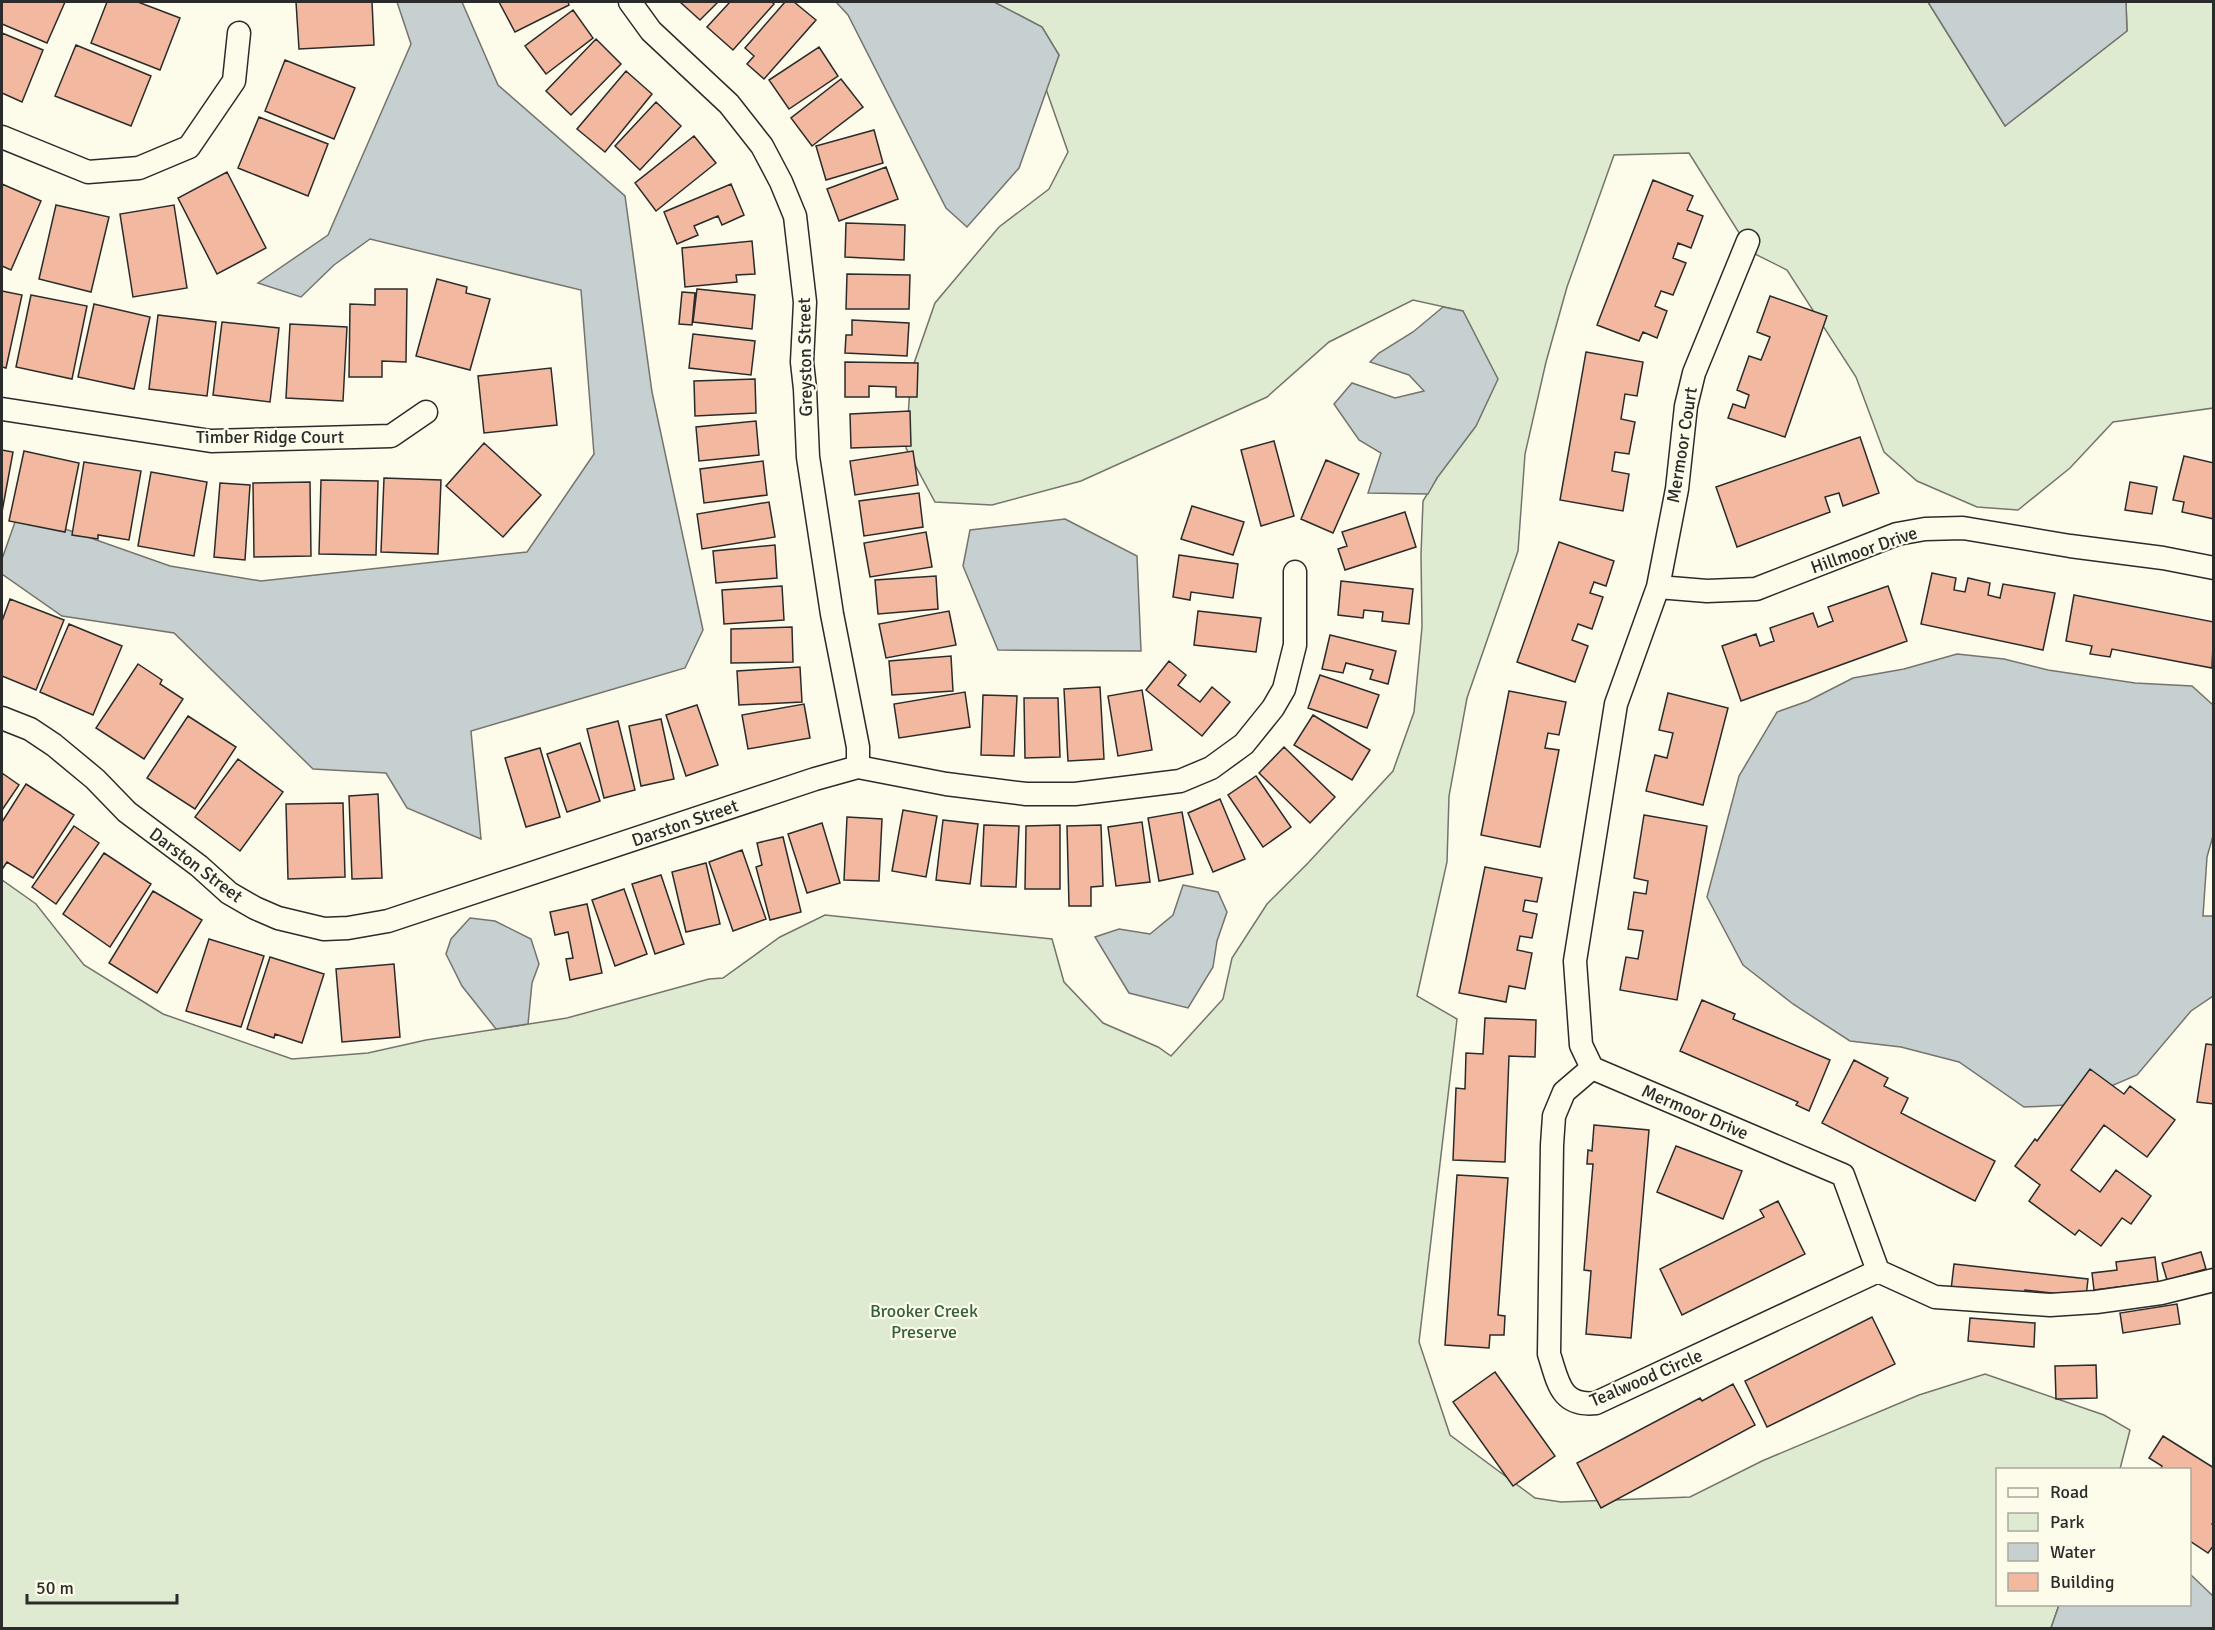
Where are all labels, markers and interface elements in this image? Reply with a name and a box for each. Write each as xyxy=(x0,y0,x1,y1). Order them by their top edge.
street label: Greyston Street xyxy=(793,297,817,417)
street label: Mermoor Court xyxy=(1662,385,1702,505)
street label: Timber Ridge Court xyxy=(196,426,344,448)
street label: Hillmoor Drive xyxy=(1808,521,1920,579)
street label: Darston Street xyxy=(629,794,741,852)
street label: Darston Street xyxy=(145,823,247,907)
street label: Mermoor Drive xyxy=(1638,1080,1752,1144)
park label: Brooker Creek Preserve xyxy=(870,1300,978,1343)
street label: Tealwood Circle xyxy=(1586,1344,1706,1412)
legend xyxy=(1996,1468,2191,1606)
text: Road xyxy=(2050,1481,2089,1503)
text: Park xyxy=(2050,1511,2085,1533)
text: Water xyxy=(2050,1541,2096,1563)
scale bar xyxy=(27,1567,177,1605)
text: Building xyxy=(2050,1571,2114,1593)
text: 50 m xyxy=(36,1577,74,1599)

